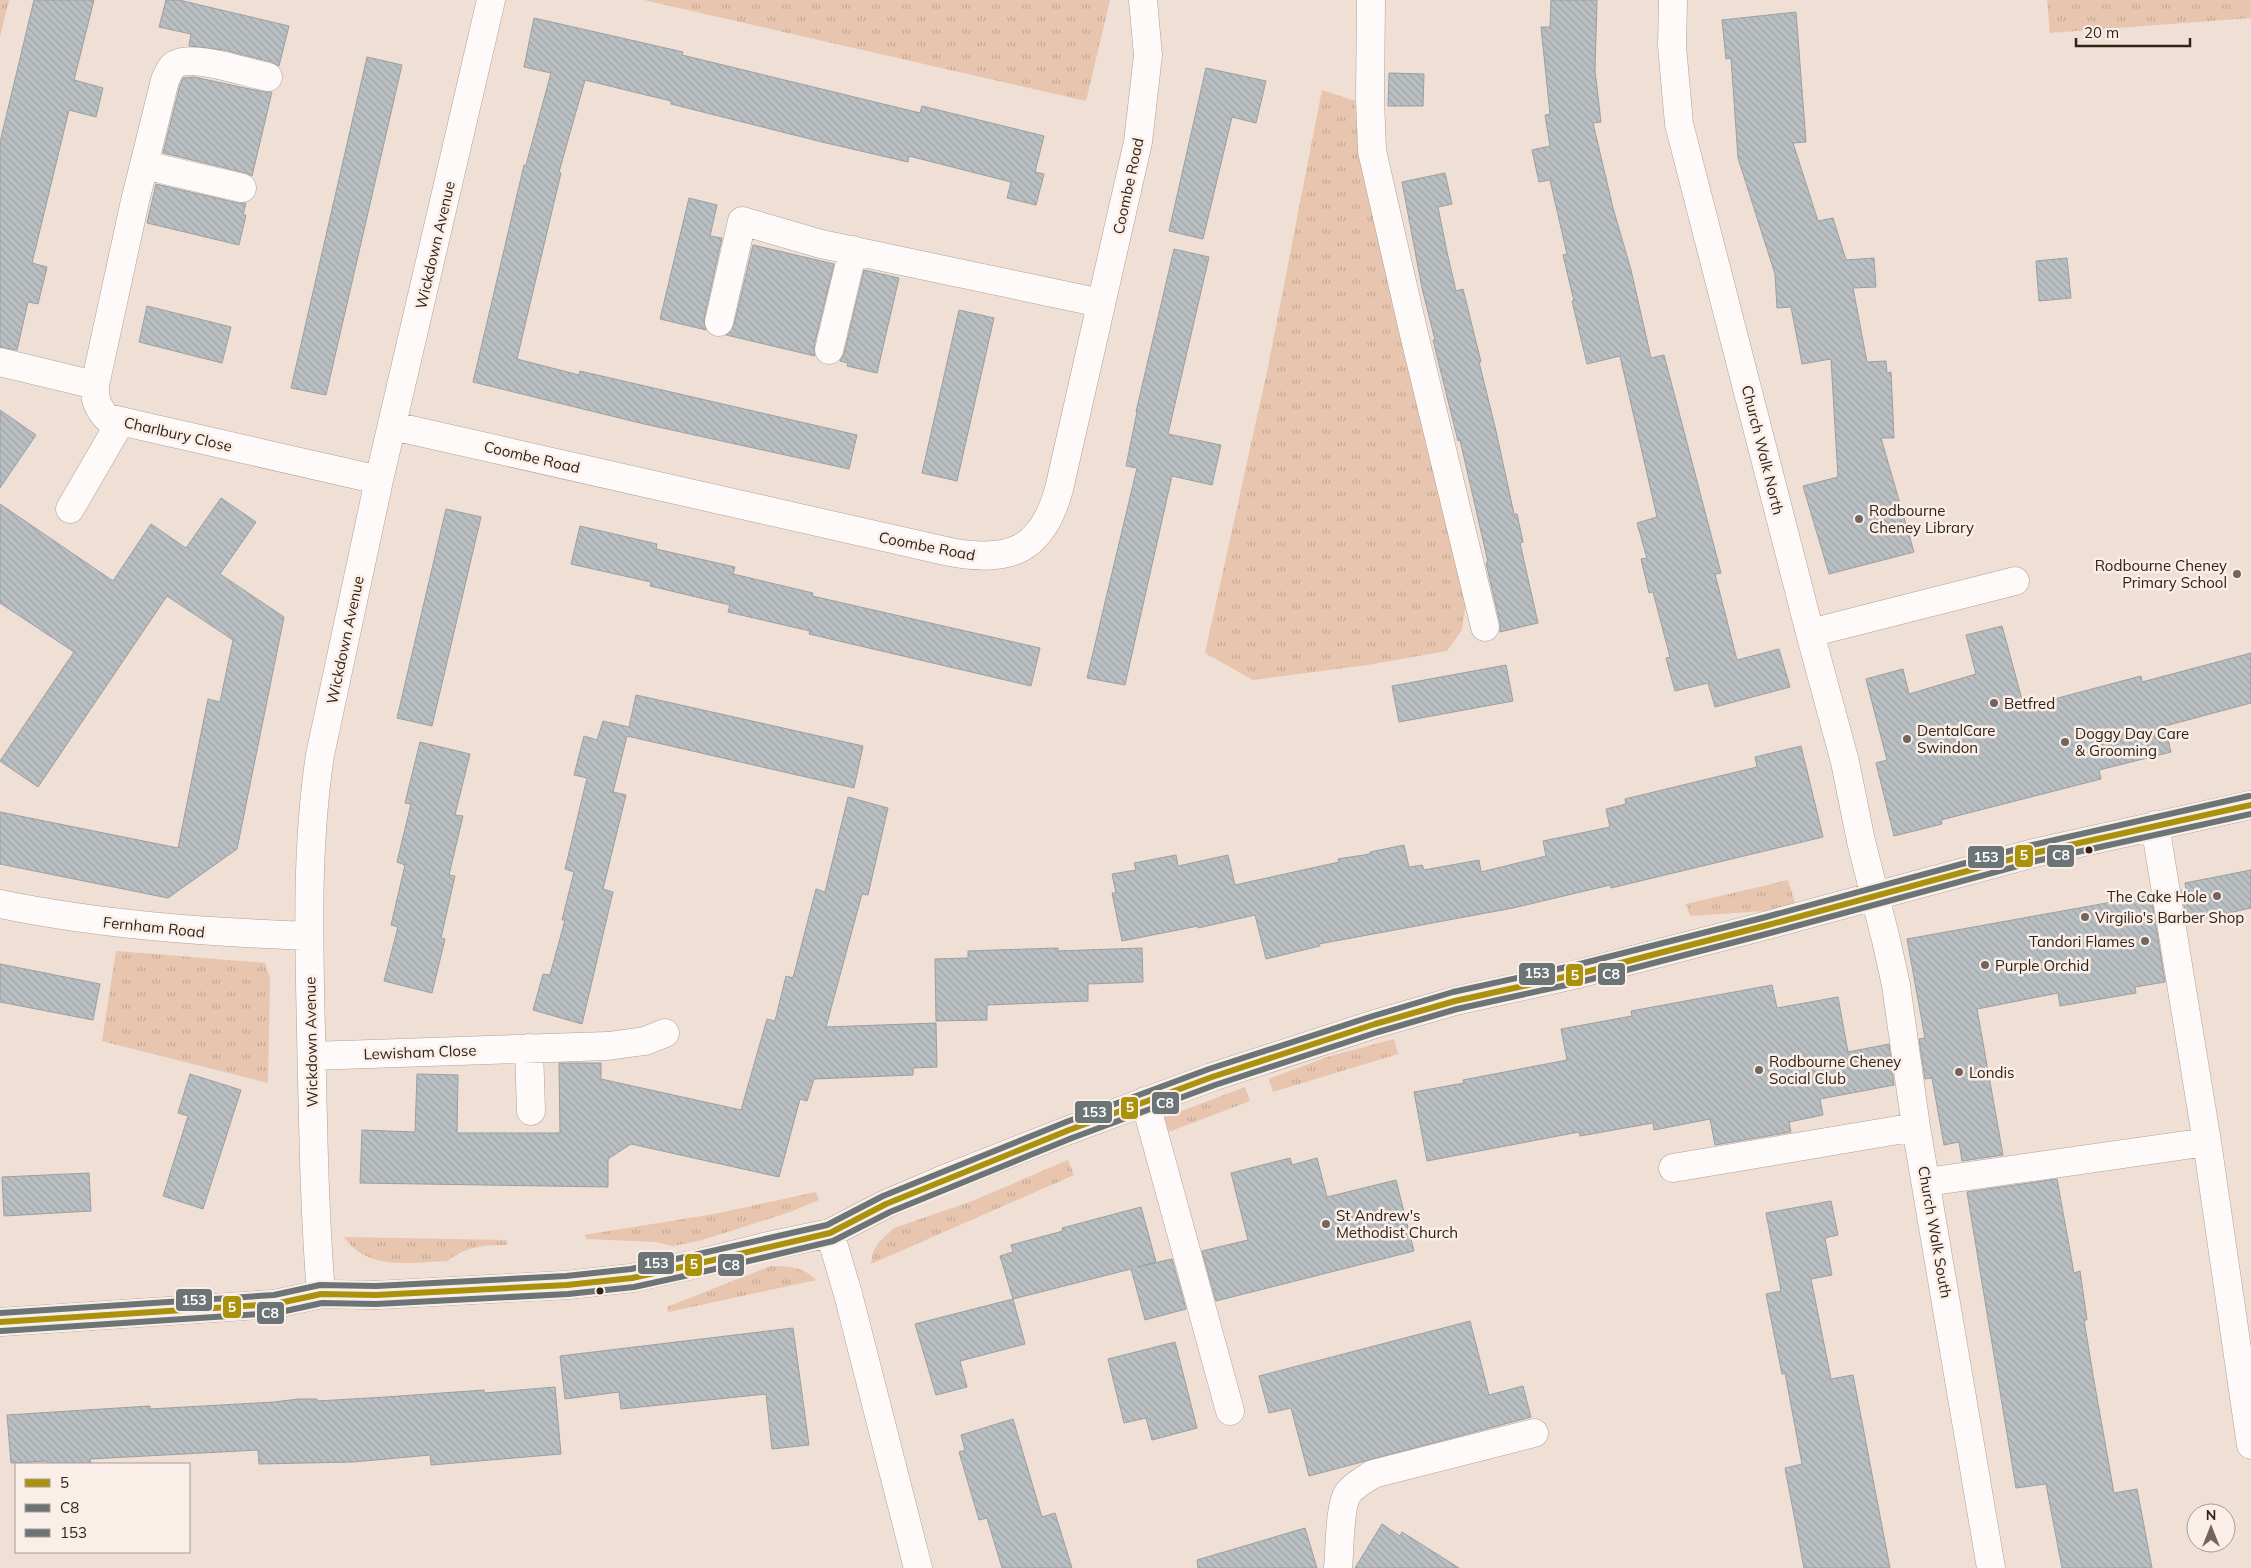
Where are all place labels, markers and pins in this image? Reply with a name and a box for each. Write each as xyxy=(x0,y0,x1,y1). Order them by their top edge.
place label: Rodbourne Cheney Library xyxy=(1869,501,1974,537)
marker: Rodbourne Cheney Library xyxy=(1853,513,1865,525)
place label: Rodbourne Cheney Primary School xyxy=(2095,556,2227,592)
marker: Rodbourne Cheney Primary School xyxy=(2231,568,2243,580)
place label: Betfred xyxy=(2004,694,2055,713)
marker: Betfred xyxy=(1988,697,2000,709)
place label: DentalCare Swindon xyxy=(1917,721,1996,757)
place label: Doggy Day Care & Grooming xyxy=(2075,724,2189,760)
marker: DentalCare Swindon xyxy=(1901,733,1913,745)
marker: Doggy Day Care & Grooming xyxy=(2059,736,2071,748)
unlabelled marker xyxy=(2084,845,2094,855)
place label: The Cake Hole xyxy=(2107,887,2207,906)
marker: The Cake Hole xyxy=(2211,890,2223,902)
place label: Virgilio's Barber Shop xyxy=(2095,908,2244,927)
marker: Virgilio's Barber Shop xyxy=(2079,911,2091,923)
place label: Tandori Flames xyxy=(2029,932,2135,951)
marker: Tandori Flames xyxy=(2139,935,2151,947)
place label: Purple Orchid xyxy=(1995,956,2089,975)
marker: Purple Orchid xyxy=(1979,959,1991,971)
place label: Rodbourne Cheney Social Club xyxy=(1769,1052,1901,1088)
place label: Londis xyxy=(1969,1063,2014,1082)
marker: Rodbourne Cheney Social Club xyxy=(1753,1064,1765,1076)
marker: Londis xyxy=(1953,1066,1965,1078)
place label: St Andrew's Methodist Church xyxy=(1336,1206,1458,1242)
marker: St Andrew's Methodist Church xyxy=(1320,1218,1332,1230)
unlabelled marker xyxy=(595,1286,605,1296)

